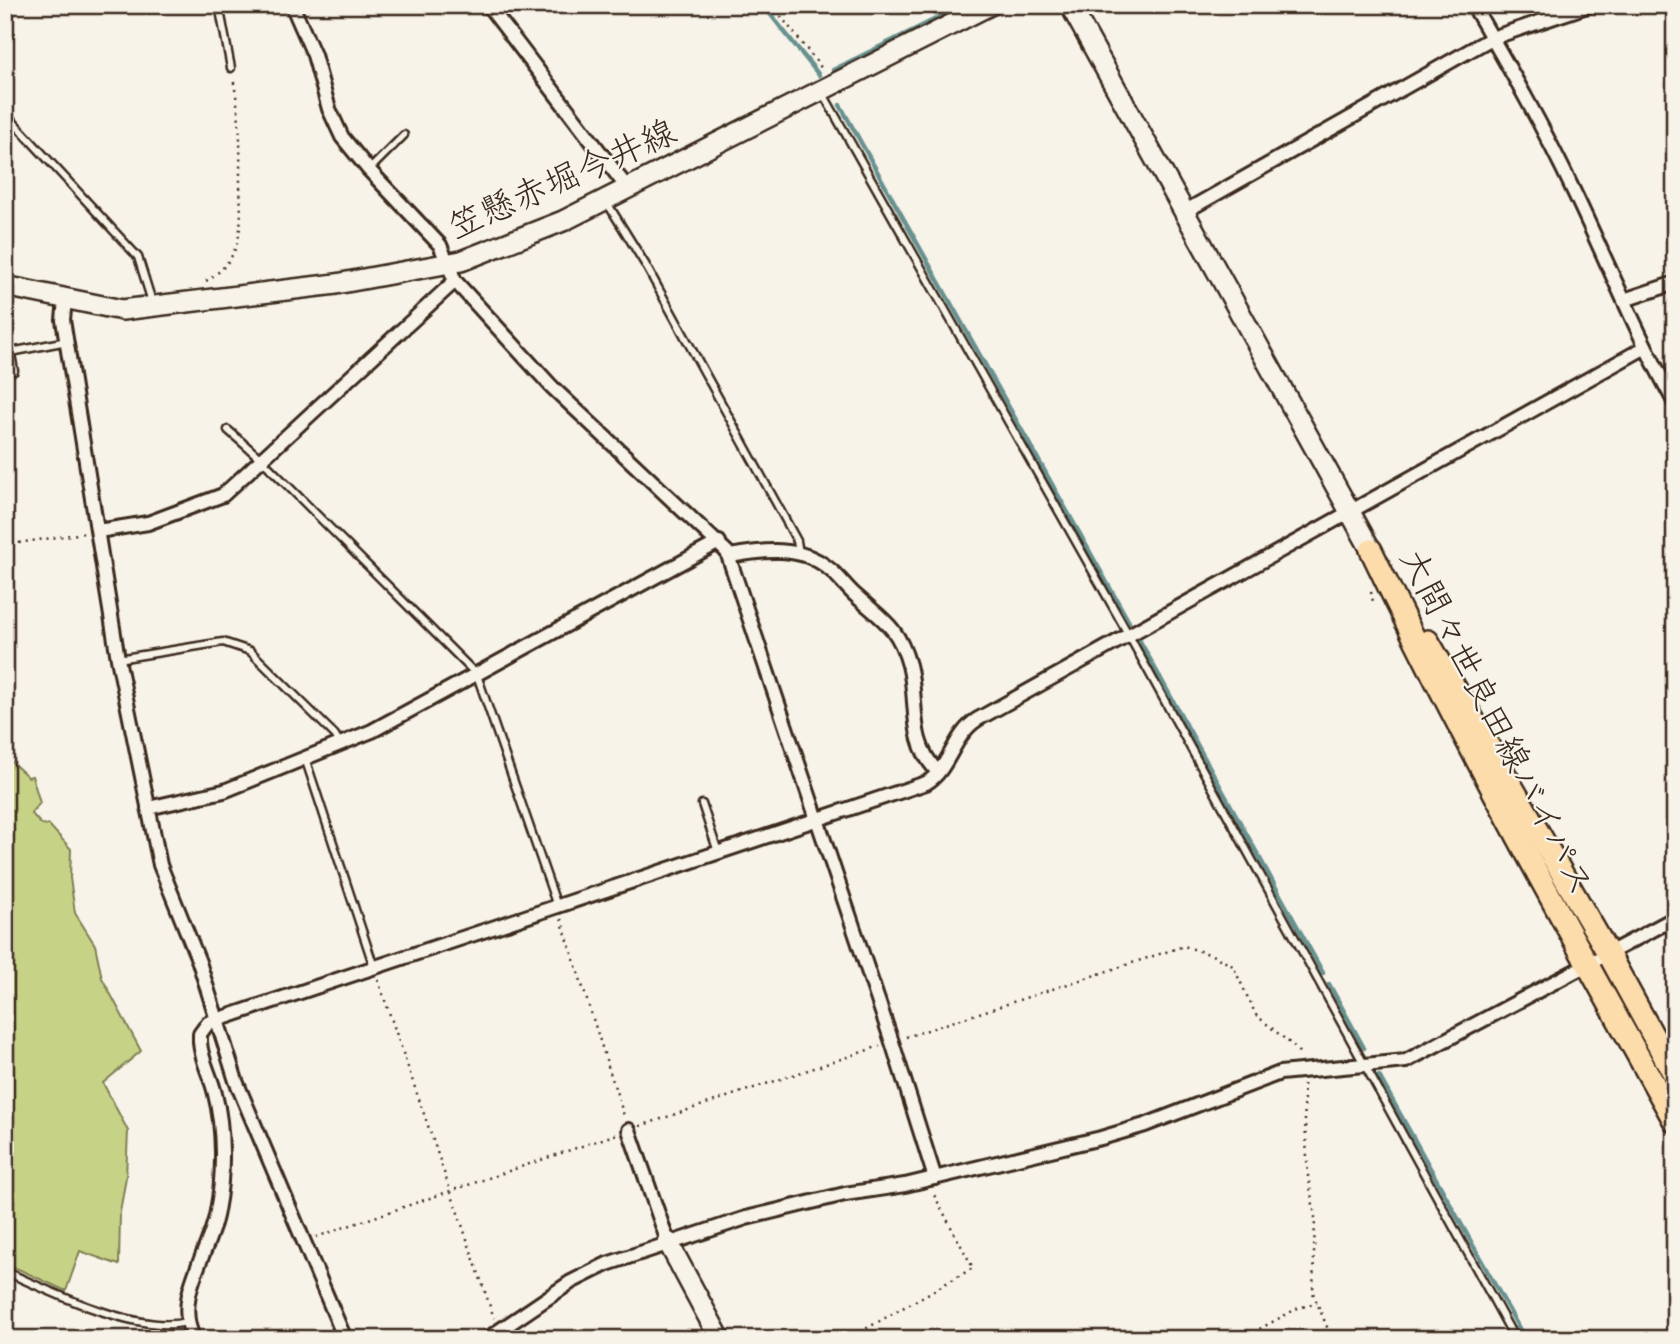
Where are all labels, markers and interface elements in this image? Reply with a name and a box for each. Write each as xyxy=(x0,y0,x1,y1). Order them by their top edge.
street label: 笠懸赤堀今井線 xyxy=(441,109,683,249)
street label: 大間々世良田線バイパス xyxy=(1390,541,1604,903)

